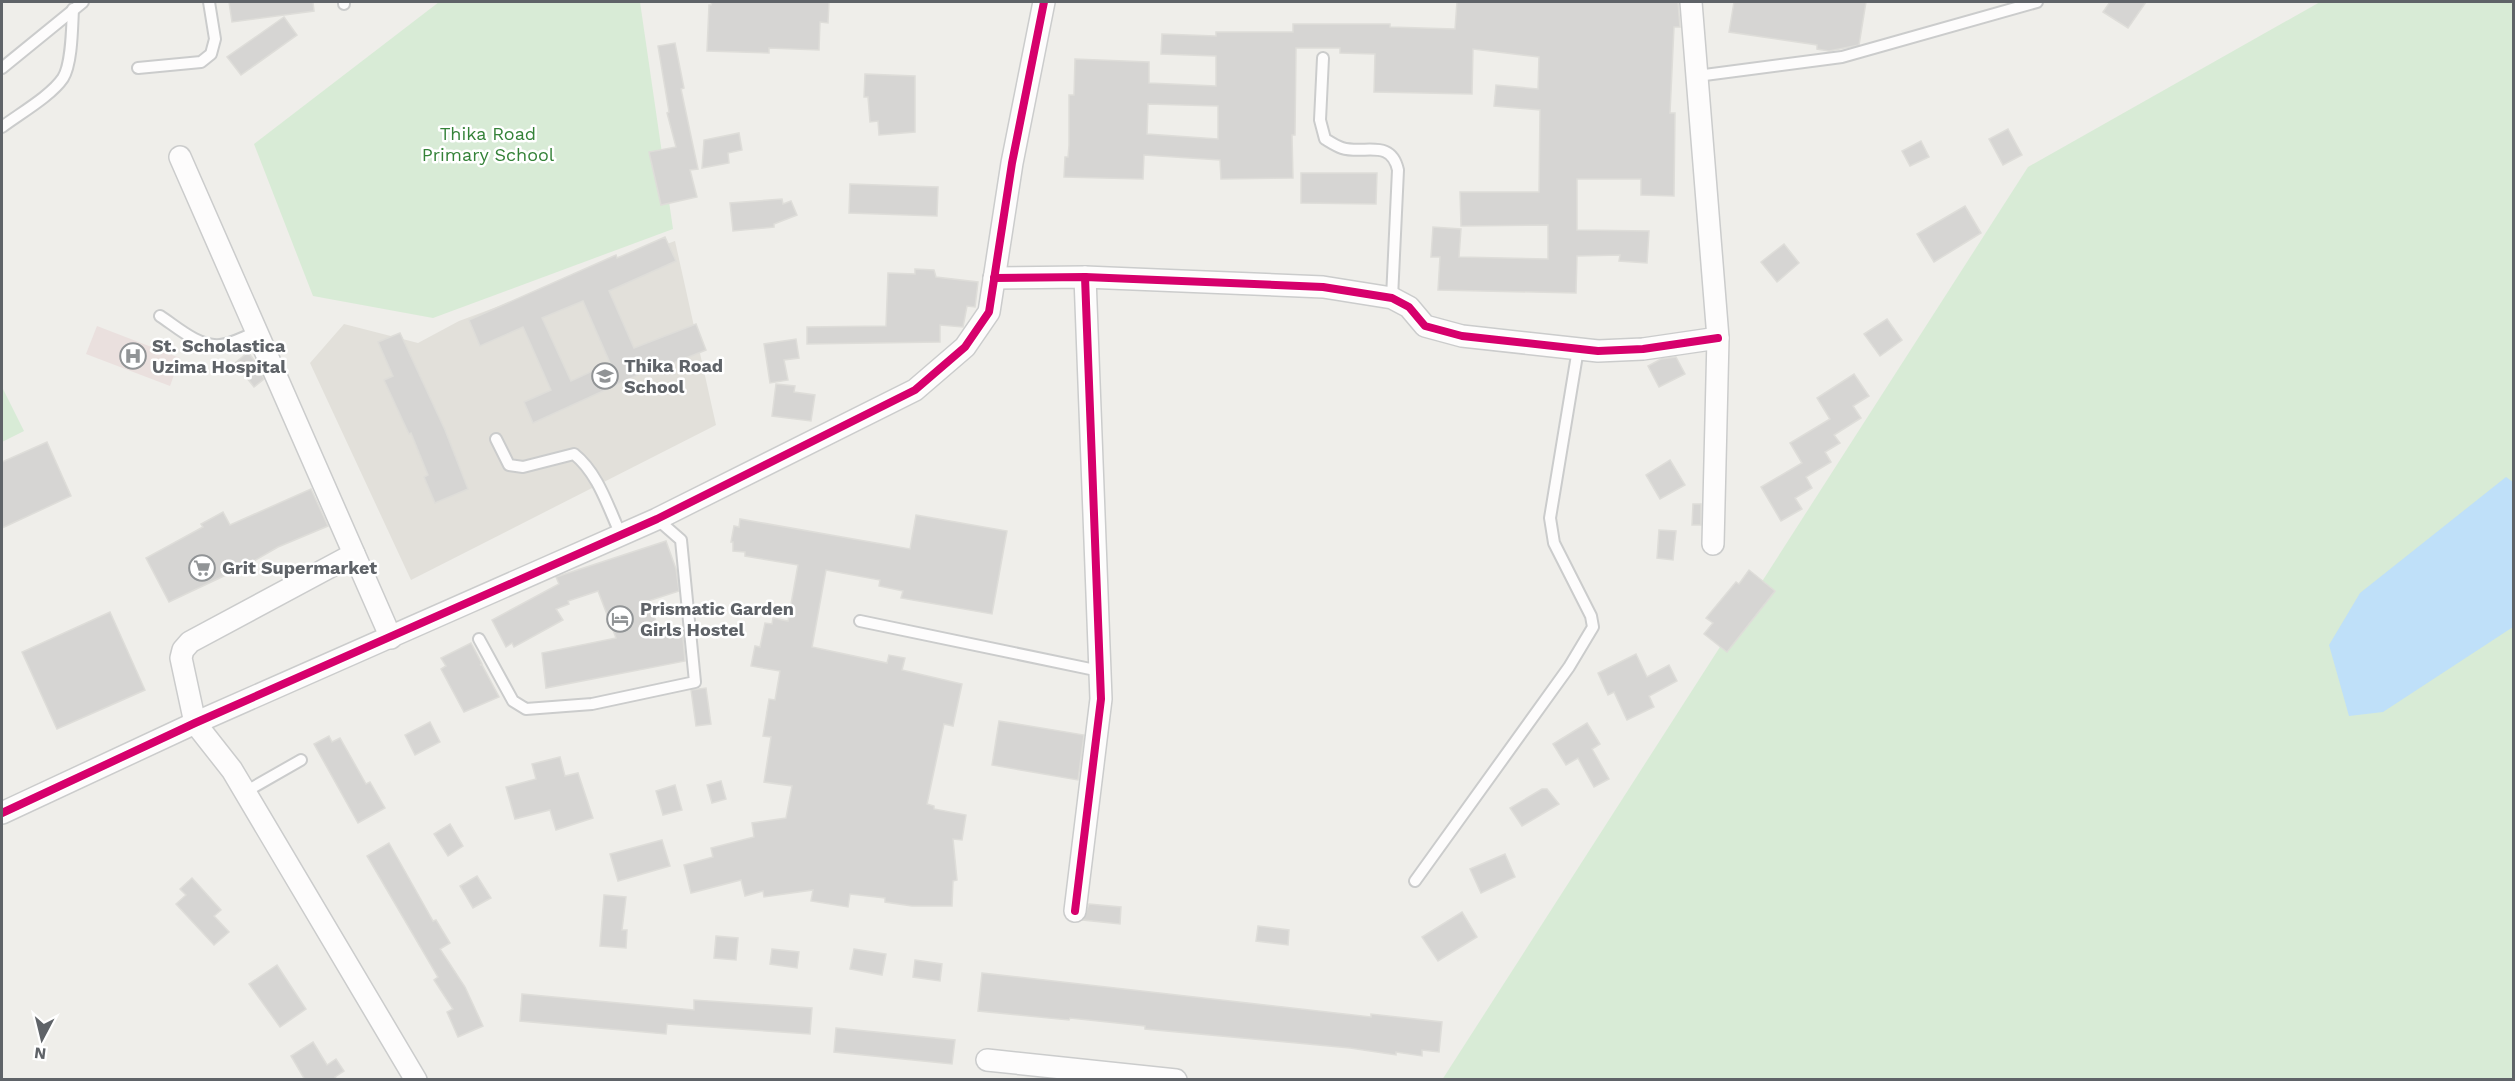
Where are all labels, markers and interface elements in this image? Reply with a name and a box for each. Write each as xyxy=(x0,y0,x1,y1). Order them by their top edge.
park label: Thika Road Primary School xyxy=(422,123,555,165)
place label: St. Scholastica Uzima Hospital xyxy=(152,335,286,377)
hospital icon: St. Scholastica Uzima Hospital xyxy=(118,341,148,371)
place label: Thika Road School xyxy=(624,355,723,397)
school or university icon: Thika Road School xyxy=(590,361,620,391)
supermarket icon: Grit Supermarket xyxy=(187,553,217,583)
place label: Grit Supermarket xyxy=(222,557,377,578)
place label: Prismatic Garden Girls Hostel xyxy=(640,598,794,640)
hotel icon: Prismatic Garden Girls Hostel xyxy=(605,604,635,634)
north arrow xyxy=(12,1009,72,1069)
text: N xyxy=(33,1043,47,1064)

